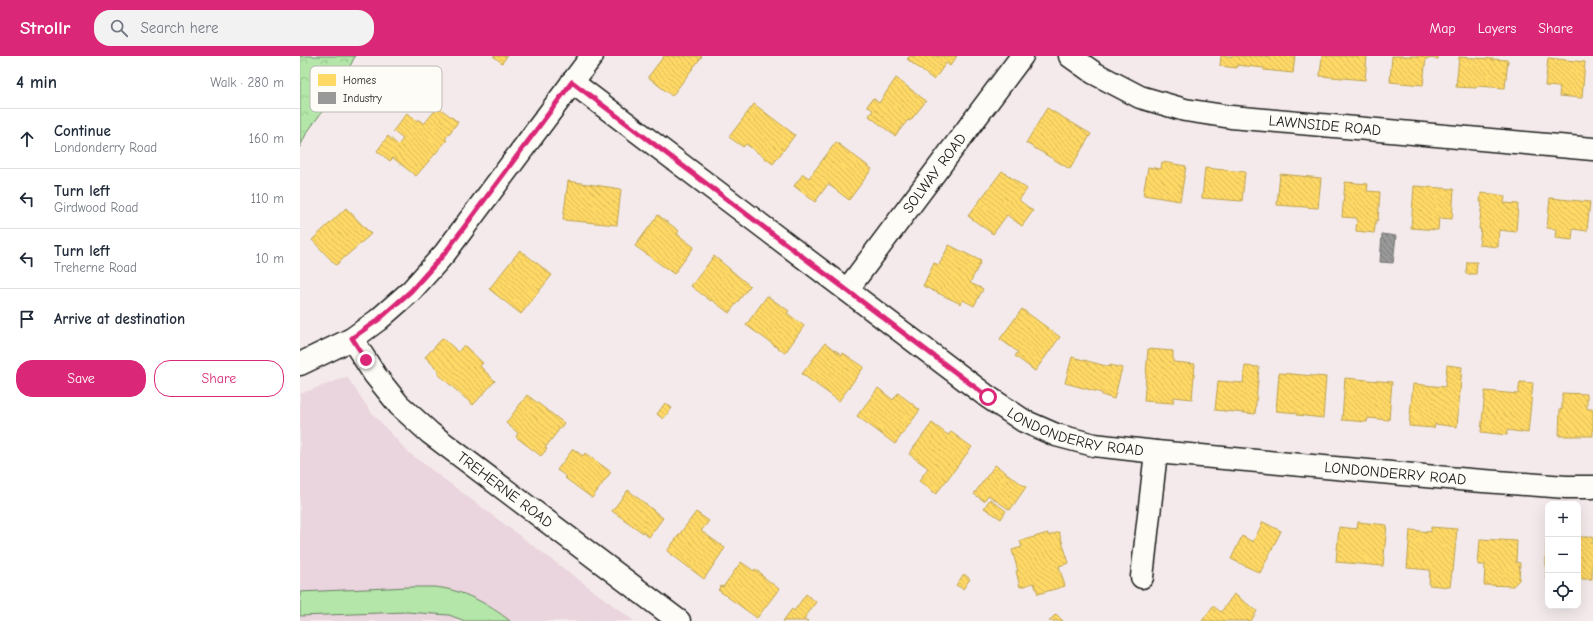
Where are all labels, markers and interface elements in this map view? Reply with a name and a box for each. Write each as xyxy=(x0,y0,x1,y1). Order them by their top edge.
search box xyxy=(94,10,374,46)
text: Strollr xyxy=(20,17,70,39)
icon: search xyxy=(108,17,130,39)
text: Search here xyxy=(140,19,219,37)
text: Map xyxy=(1429,20,1456,37)
text: Layers xyxy=(1478,20,1516,37)
text: Share xyxy=(1538,20,1573,37)
legend xyxy=(310,66,442,112)
text: 4 min xyxy=(16,73,57,92)
text: Homes xyxy=(343,74,376,87)
text: Walk · 280 m xyxy=(210,75,284,90)
text: Industry xyxy=(343,92,382,105)
street label: LAWNSIDE ROAD xyxy=(1268,111,1382,139)
text: Continue xyxy=(54,122,111,140)
icon: ahead xyxy=(16,128,38,150)
street label: SOLWAY ROAD xyxy=(899,130,970,217)
text: 160 m xyxy=(249,131,284,146)
text: Londonderry Road xyxy=(54,140,157,155)
text: Turn left xyxy=(54,182,110,200)
icon: left xyxy=(16,188,38,210)
text: 110 m xyxy=(251,191,284,206)
text: Girdwood Road xyxy=(54,200,139,215)
text: Turn left xyxy=(54,242,110,260)
icon: left xyxy=(16,248,38,270)
text: 10 m xyxy=(256,251,284,266)
text: Treherne Road xyxy=(54,260,137,275)
icon: arrive xyxy=(16,308,38,330)
text: Arrive at destination xyxy=(54,310,185,328)
route end xyxy=(357,351,375,369)
button: Save xyxy=(16,360,146,397)
button: Share xyxy=(154,360,284,397)
route start xyxy=(979,388,997,406)
street label: LONDONDERRY ROAD xyxy=(1004,403,1145,460)
street label: TREHERNE ROAD xyxy=(454,448,557,532)
street label: LONDONDERRY ROAD xyxy=(1324,458,1467,489)
map controls xyxy=(1545,501,1581,609)
button: + xyxy=(1545,501,1581,537)
button: − xyxy=(1545,537,1581,573)
button: locate xyxy=(1545,573,1581,609)

